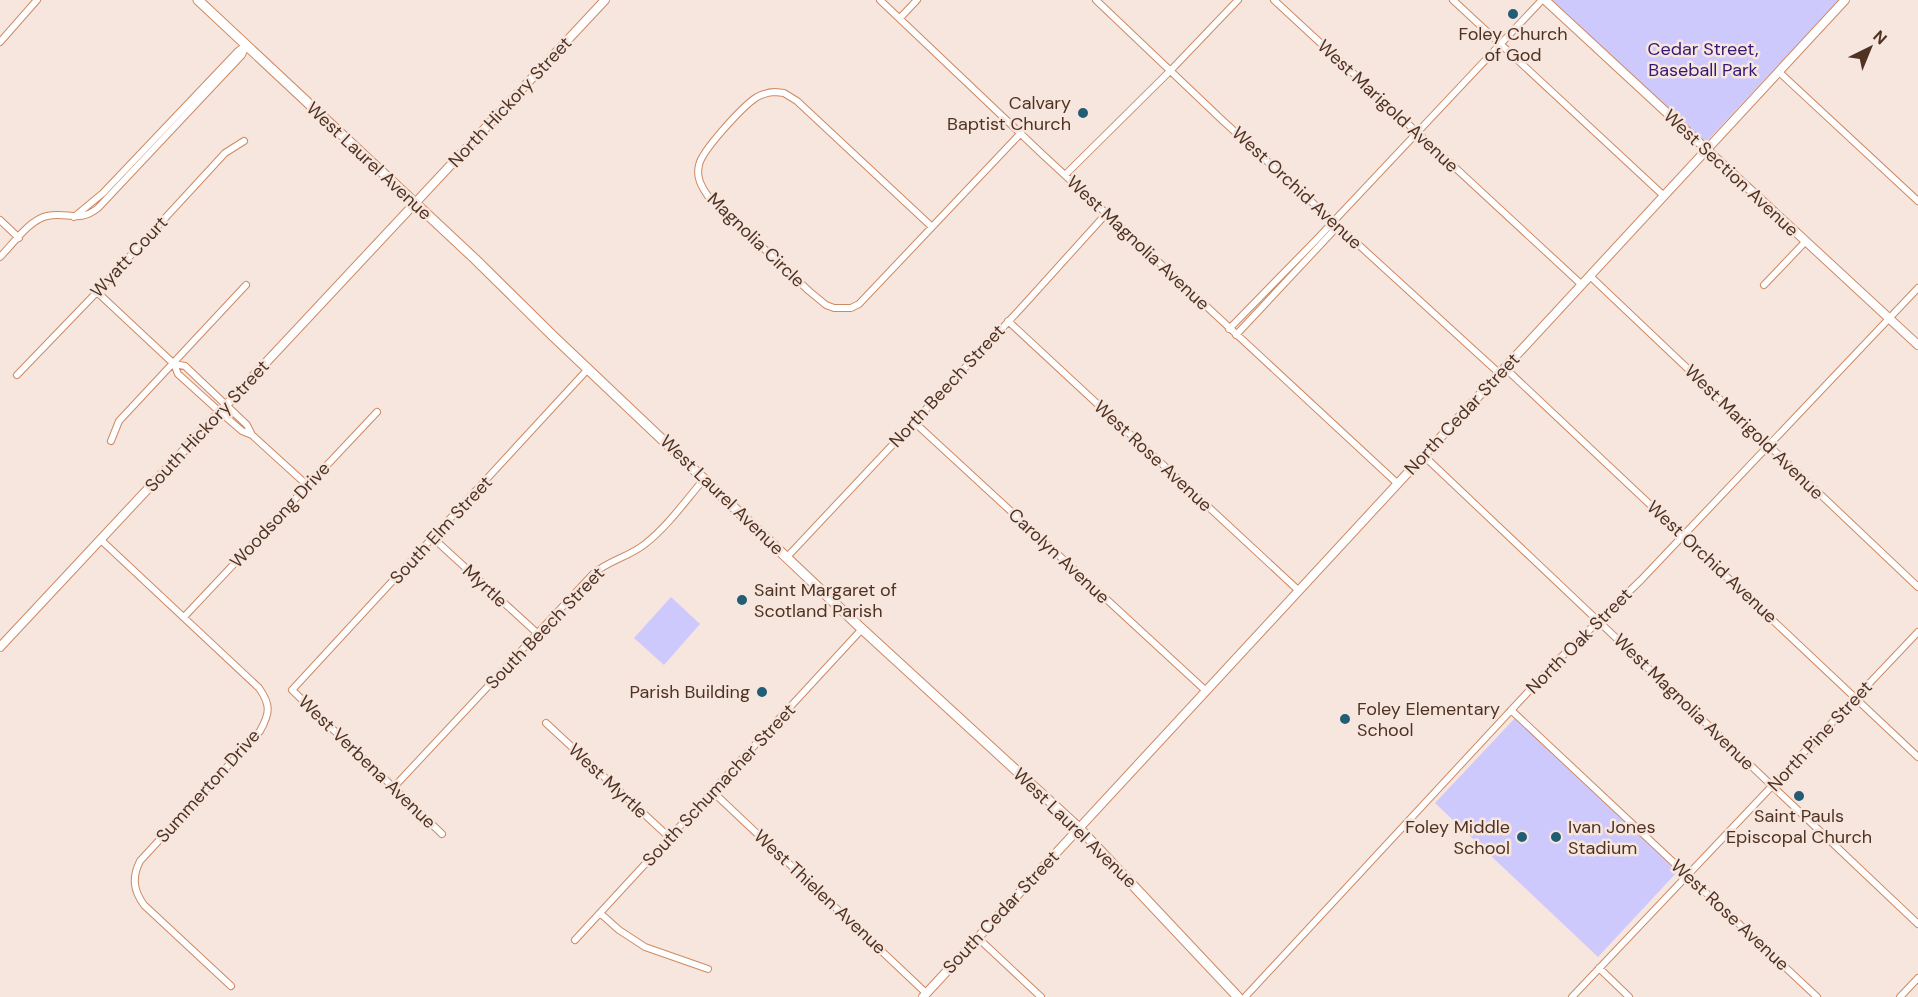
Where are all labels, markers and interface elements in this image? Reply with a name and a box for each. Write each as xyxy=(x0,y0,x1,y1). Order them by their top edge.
marker: Foley Church of God xyxy=(1506,7,1520,21)
north arrow xyxy=(1840,18,1900,78)
place label: Foley Church of God xyxy=(1458,22,1568,67)
text: N xyxy=(1868,26,1891,49)
street label: North Hickory Street xyxy=(443,32,577,172)
street label: West Marigold Avenue xyxy=(1312,34,1464,178)
park label: Cedar Street, Baseball Park xyxy=(1648,37,1758,82)
place label: Calvary Baptist Church xyxy=(947,91,1071,136)
street label: West Laurel Avenue xyxy=(301,97,437,225)
street label: West Section Avenue xyxy=(1658,104,1804,242)
marker: Calvary Baptist Church xyxy=(1076,106,1090,120)
street label: West Orchid Avenue xyxy=(1227,121,1367,255)
street label: West Magnolia Avenue xyxy=(1061,170,1215,316)
street label: Magnolia Circle xyxy=(702,187,810,293)
street label: Wyatt Court xyxy=(85,211,173,303)
street label: North Beech Street xyxy=(884,319,1010,453)
street label: North Cedar Street xyxy=(1399,348,1525,480)
street label: South Hickory Street xyxy=(140,355,274,497)
street label: West Marigold Avenue xyxy=(1679,359,1829,505)
street label: West Rose Avenue xyxy=(1089,395,1217,517)
street label: West Laurel Avenue xyxy=(655,430,789,560)
street label: Woodsong Drive xyxy=(225,457,335,573)
street label: South Elm Street xyxy=(385,471,497,589)
street label: West Orchid Avenue xyxy=(1642,495,1782,629)
street label: Carolyn Avenue xyxy=(1003,503,1115,609)
street label: Myrtle xyxy=(457,559,513,613)
street label: South Beech Street xyxy=(480,562,610,694)
place label: Saint Margaret of Scotland Parish xyxy=(754,578,897,623)
street label: North Oak Street xyxy=(1521,583,1637,699)
marker: Saint Margaret of Scotland Parish xyxy=(735,593,749,607)
street label: West Magnolia Avenue xyxy=(1608,628,1760,776)
street label: North Pine Street xyxy=(1762,675,1878,797)
place label: Parish Building xyxy=(630,680,750,704)
marker: Parish Building xyxy=(755,685,769,699)
street label: West Verbena Avenue xyxy=(293,690,441,834)
place label: Foley Elementary School xyxy=(1357,697,1500,742)
street label: South Schumacher Street xyxy=(637,698,801,872)
marker: Foley Elementary School xyxy=(1338,712,1352,726)
street label: Summerton Drive xyxy=(151,724,265,848)
street label: West Myrtle xyxy=(563,738,653,824)
street label: West Laurel Avenue xyxy=(1008,763,1142,893)
marker: Saint Pauls Episcopal Church xyxy=(1792,789,1806,803)
place label: Saint Pauls Episcopal Church xyxy=(1726,804,1872,849)
place label: Foley Middle School xyxy=(1405,815,1510,860)
place label: Ivan Jones Stadium xyxy=(1568,815,1655,860)
street label: West Thielen Avenue xyxy=(749,824,891,960)
marker: Foley Middle School xyxy=(1515,830,1529,844)
marker: Ivan Jones Stadium xyxy=(1549,830,1563,844)
street label: South Cedar Street xyxy=(938,845,1064,979)
street label: West Rose Avenue xyxy=(1666,854,1794,976)

